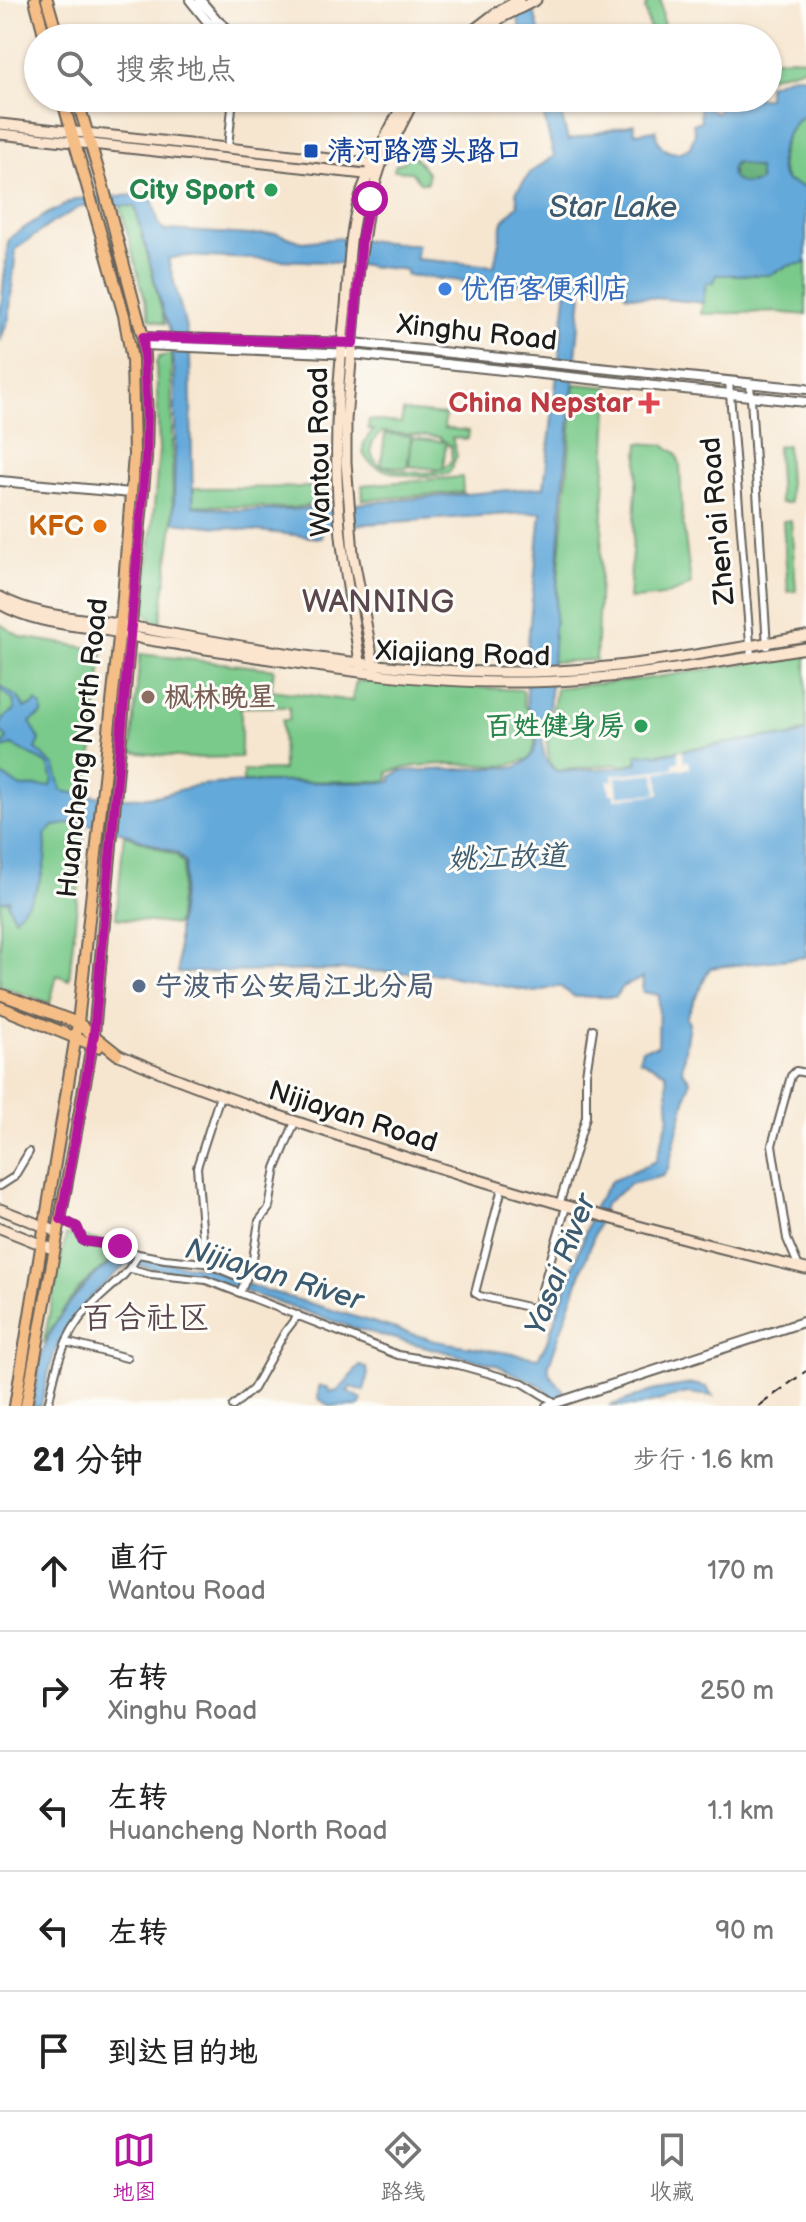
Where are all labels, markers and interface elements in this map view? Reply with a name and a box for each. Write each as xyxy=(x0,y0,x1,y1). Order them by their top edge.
search box xyxy=(24,24,782,112)
icon: search xyxy=(52,46,96,90)
text: 搜索地点 xyxy=(116,52,236,88)
place label: 清河路湾头路口 xyxy=(327,135,523,168)
marker: 清河路湾头路口 xyxy=(302,142,320,160)
place label: City Sport xyxy=(129,174,255,207)
marker: City Sport xyxy=(262,181,280,199)
route start xyxy=(352,181,388,217)
water label: Star Lake xyxy=(549,190,677,226)
place label: 优佰客便利店 xyxy=(461,273,629,306)
marker: 优佰客便利店 xyxy=(436,280,454,298)
street label: Xinghu Road xyxy=(394,308,559,358)
street label: Wantou Road xyxy=(302,367,338,537)
place label: China Nepstar xyxy=(449,387,634,420)
marker: China Nepstar xyxy=(640,394,658,412)
street label: Zhen'ai Road xyxy=(694,436,742,607)
place label: KFC xyxy=(28,510,84,543)
marker: KFC xyxy=(91,517,109,535)
district label: WANNING xyxy=(302,583,454,622)
street label: Huancheng North Road xyxy=(51,597,115,899)
street label: Xiajiang Road xyxy=(374,634,551,674)
place label: 枫林晚星 xyxy=(164,681,276,714)
marker: 枫林晚星 xyxy=(139,688,157,706)
place label: 百姓健身房 xyxy=(485,710,625,743)
marker: 百姓健身房 xyxy=(632,717,650,735)
water label: 姚江故道 xyxy=(446,838,571,878)
place label: 宁波市公安局江北分局 xyxy=(155,970,435,1003)
marker: 宁波市公安局江北分局 xyxy=(130,977,148,995)
street label: Nijiayan Road xyxy=(264,1074,442,1160)
water label: Yasai River xyxy=(518,1187,605,1341)
route end xyxy=(102,1228,138,1264)
water label: Nijiayan River xyxy=(181,1231,369,1320)
district label: 百合社区 xyxy=(82,1299,210,1338)
text: 21 分钟 xyxy=(32,1440,143,1481)
text: 步行 · 1.6 km xyxy=(633,1445,774,1476)
text: 直行 xyxy=(108,1540,168,1576)
icon: ahead xyxy=(32,1549,76,1593)
text: 170 m xyxy=(707,1556,774,1587)
text: Wantou Road xyxy=(108,1576,266,1607)
text: 右转 xyxy=(108,1660,168,1696)
icon: right xyxy=(32,1669,76,1713)
text: 250 m xyxy=(700,1676,774,1707)
text: Xinghu Road xyxy=(108,1696,257,1727)
text: 左转 xyxy=(108,1780,168,1816)
icon: left xyxy=(32,1789,76,1833)
text: 1.1 km xyxy=(708,1796,774,1827)
text: Huancheng North Road xyxy=(108,1816,387,1847)
icon: left xyxy=(32,1909,76,1953)
text: 左转 xyxy=(108,1915,168,1951)
text: 90 m xyxy=(715,1916,774,1947)
icon: arrive xyxy=(32,2029,76,2073)
text: 到达目的地 xyxy=(108,2035,258,2071)
tab: 地图 xyxy=(112,2128,156,2206)
tab: 路线 xyxy=(381,2128,425,2206)
tab: 收藏 xyxy=(650,2128,694,2206)

